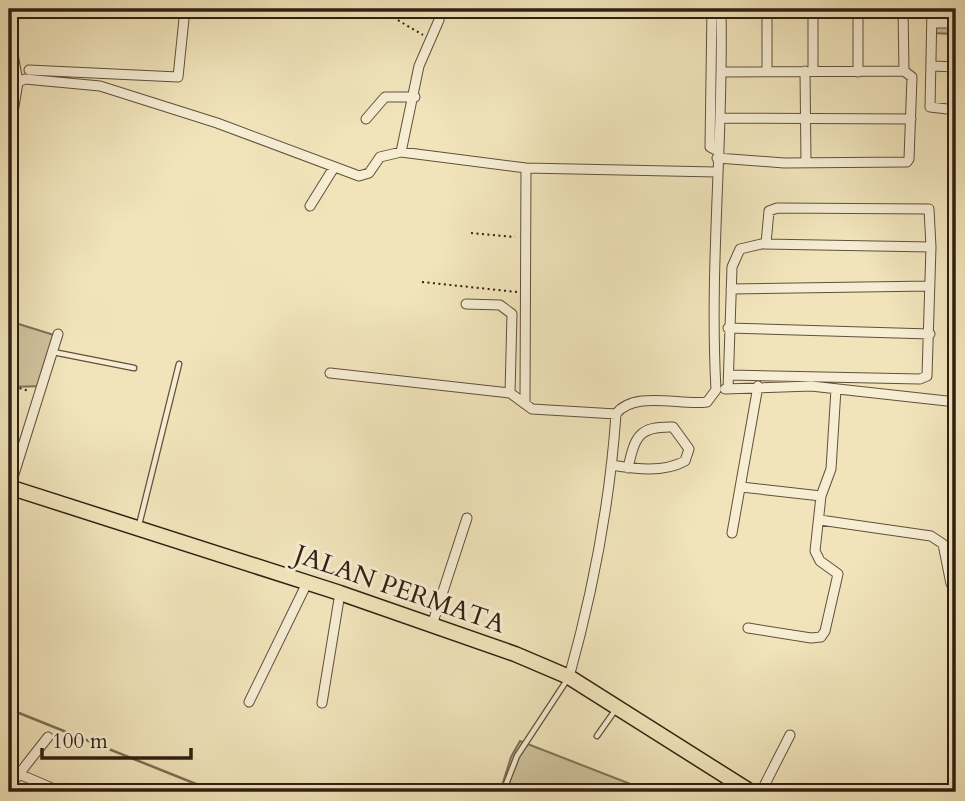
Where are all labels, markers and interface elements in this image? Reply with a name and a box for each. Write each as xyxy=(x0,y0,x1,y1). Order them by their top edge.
street label: JALAN PERMATA xyxy=(286,535,510,642)
scale bar xyxy=(42,717,191,761)
text: 100 m xyxy=(52,727,108,756)

